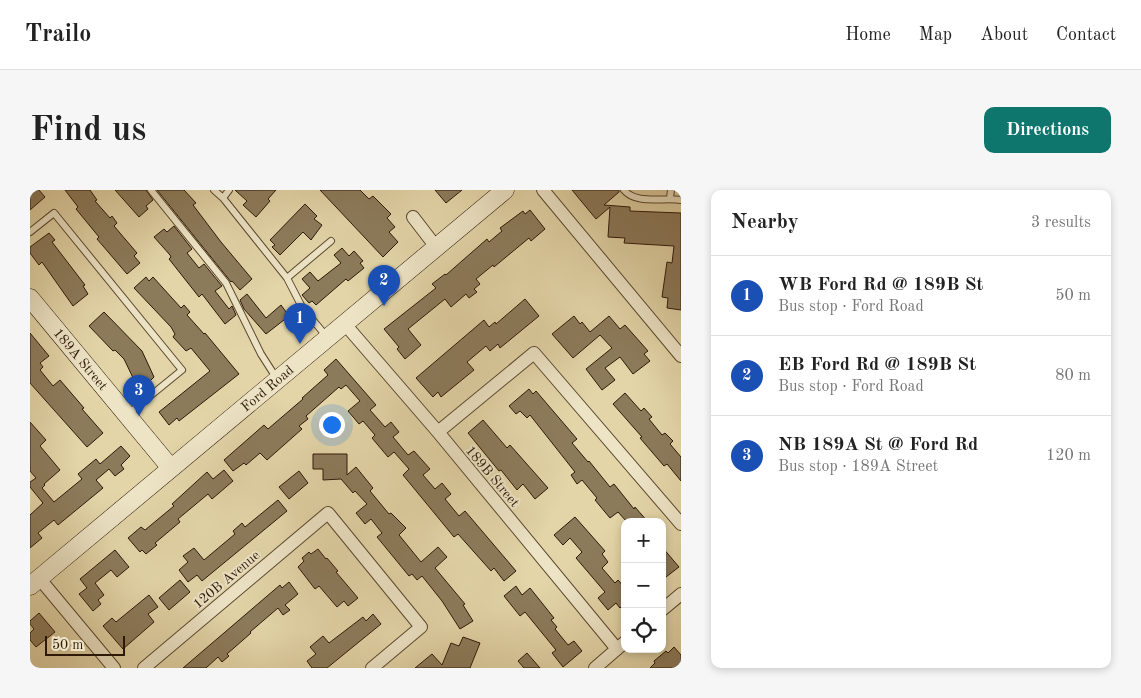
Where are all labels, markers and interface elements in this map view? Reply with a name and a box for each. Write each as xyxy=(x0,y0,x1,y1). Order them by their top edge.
text: Trailo xyxy=(25,23,91,47)
text: Home xyxy=(845,26,891,44)
text: Map xyxy=(919,26,952,44)
text: About xyxy=(980,26,1028,44)
text: Contact xyxy=(1056,26,1116,44)
button: Directions xyxy=(984,107,1111,153)
text: Find us xyxy=(30,113,146,148)
text: Nearby xyxy=(731,212,799,233)
text: 3 results xyxy=(1031,215,1091,231)
pin: 2 xyxy=(368,265,400,306)
text: WB Ford Rd @ 189B St xyxy=(778,276,983,295)
text: 1 xyxy=(742,288,752,304)
text: 50 m xyxy=(1055,288,1091,304)
text: Bus stop · Ford Road xyxy=(778,299,924,315)
pin: 1 xyxy=(284,303,316,344)
street label: 189A Street xyxy=(50,326,110,393)
text: EB Ford Rd @ 189B St xyxy=(778,356,976,375)
street label: Ford Road xyxy=(239,363,296,415)
text: 2 xyxy=(742,368,752,384)
text: 80 m xyxy=(1055,368,1091,384)
pin: 3 xyxy=(123,375,155,416)
text: Bus stop · Ford Road xyxy=(778,379,924,395)
your location xyxy=(319,412,345,438)
text: NB 189A St @ Ford Rd xyxy=(778,436,978,455)
street label: 189B Street xyxy=(463,443,522,510)
text: 3 xyxy=(742,448,752,464)
text: 120 m xyxy=(1046,448,1091,464)
text: Bus stop · 189A Street xyxy=(778,459,938,475)
map controls xyxy=(621,518,666,653)
button: + xyxy=(621,518,666,563)
street label: 120B Avenue xyxy=(191,548,263,612)
button: − xyxy=(621,563,666,608)
button: locate xyxy=(621,608,666,653)
scale bar xyxy=(45,633,125,656)
text: 50 m xyxy=(52,638,83,652)

